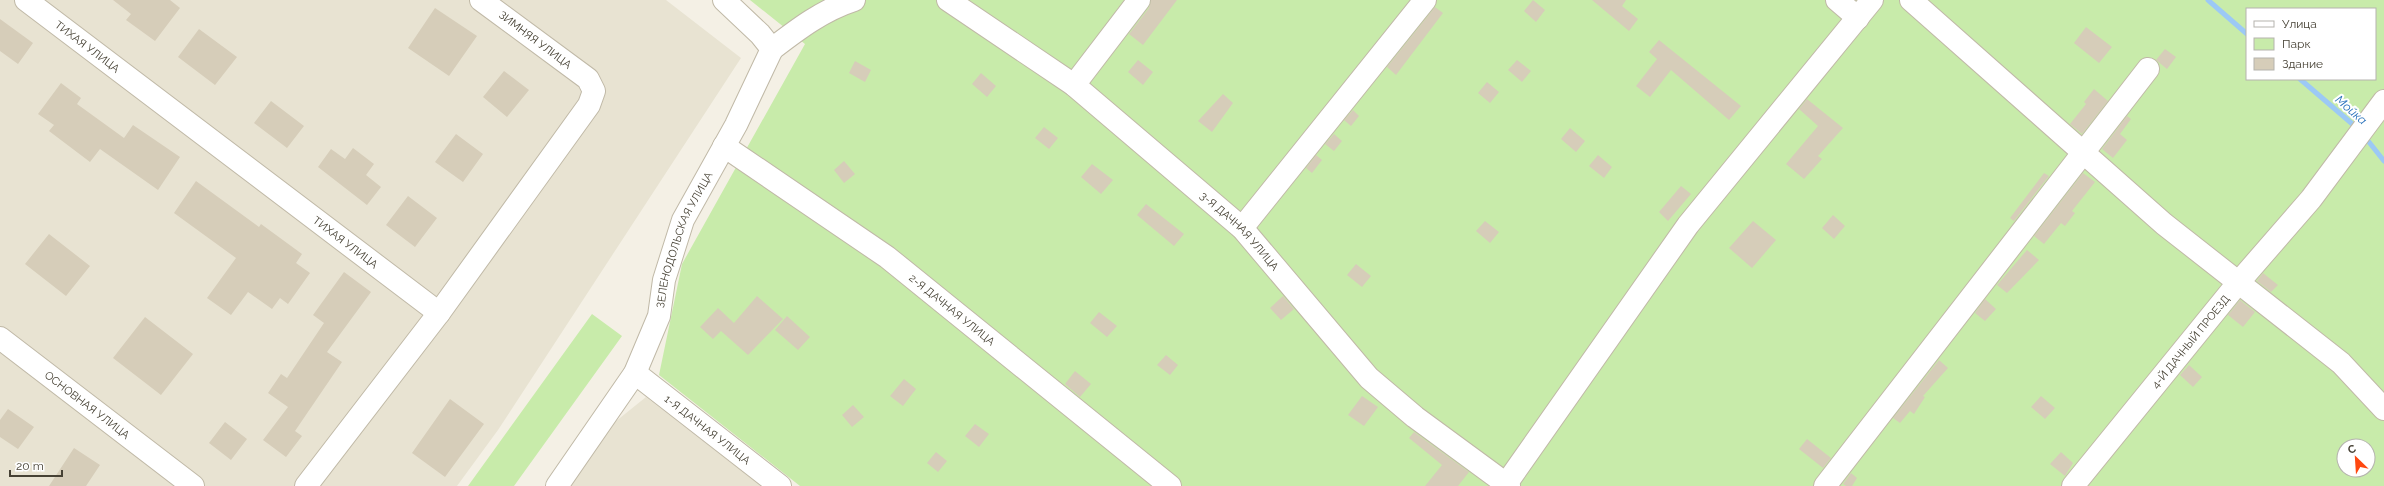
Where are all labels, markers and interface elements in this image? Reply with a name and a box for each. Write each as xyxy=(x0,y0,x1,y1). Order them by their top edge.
street label: ЗИМНЯЯ УЛИЦА xyxy=(496,8,574,72)
legend xyxy=(2246,8,2376,80)
text: Улица xyxy=(2282,17,2317,31)
street label: ТИХАЯ УЛИЦА xyxy=(52,18,123,76)
text: Парк xyxy=(2282,37,2311,51)
text: Здание xyxy=(2282,57,2323,71)
water label: Мойка xyxy=(2332,93,2370,127)
street label: ЗЕЛЕНОДОЛЬСКАЯ УЛИЦА xyxy=(654,169,715,309)
street label: 3-Я ДАЧНАЯ УЛИЦА xyxy=(1198,189,1282,274)
street label: ТИХАЯ УЛИЦА xyxy=(311,213,381,271)
street label: 2-Я ДАЧНАЯ УЛИЦА xyxy=(907,271,998,349)
street label: 4-Й ДАЧНЫЙ ПРОЕЗД xyxy=(2149,292,2232,391)
street label: ОСНОВНАЯ УЛИЦА xyxy=(42,368,133,442)
street label: 1-Я ДАЧНАЯ УЛИЦА xyxy=(662,392,754,467)
north arrow xyxy=(2336,438,2376,478)
text: С xyxy=(2346,442,2359,457)
scale bar xyxy=(10,452,62,478)
text: 20 m xyxy=(16,459,44,473)

